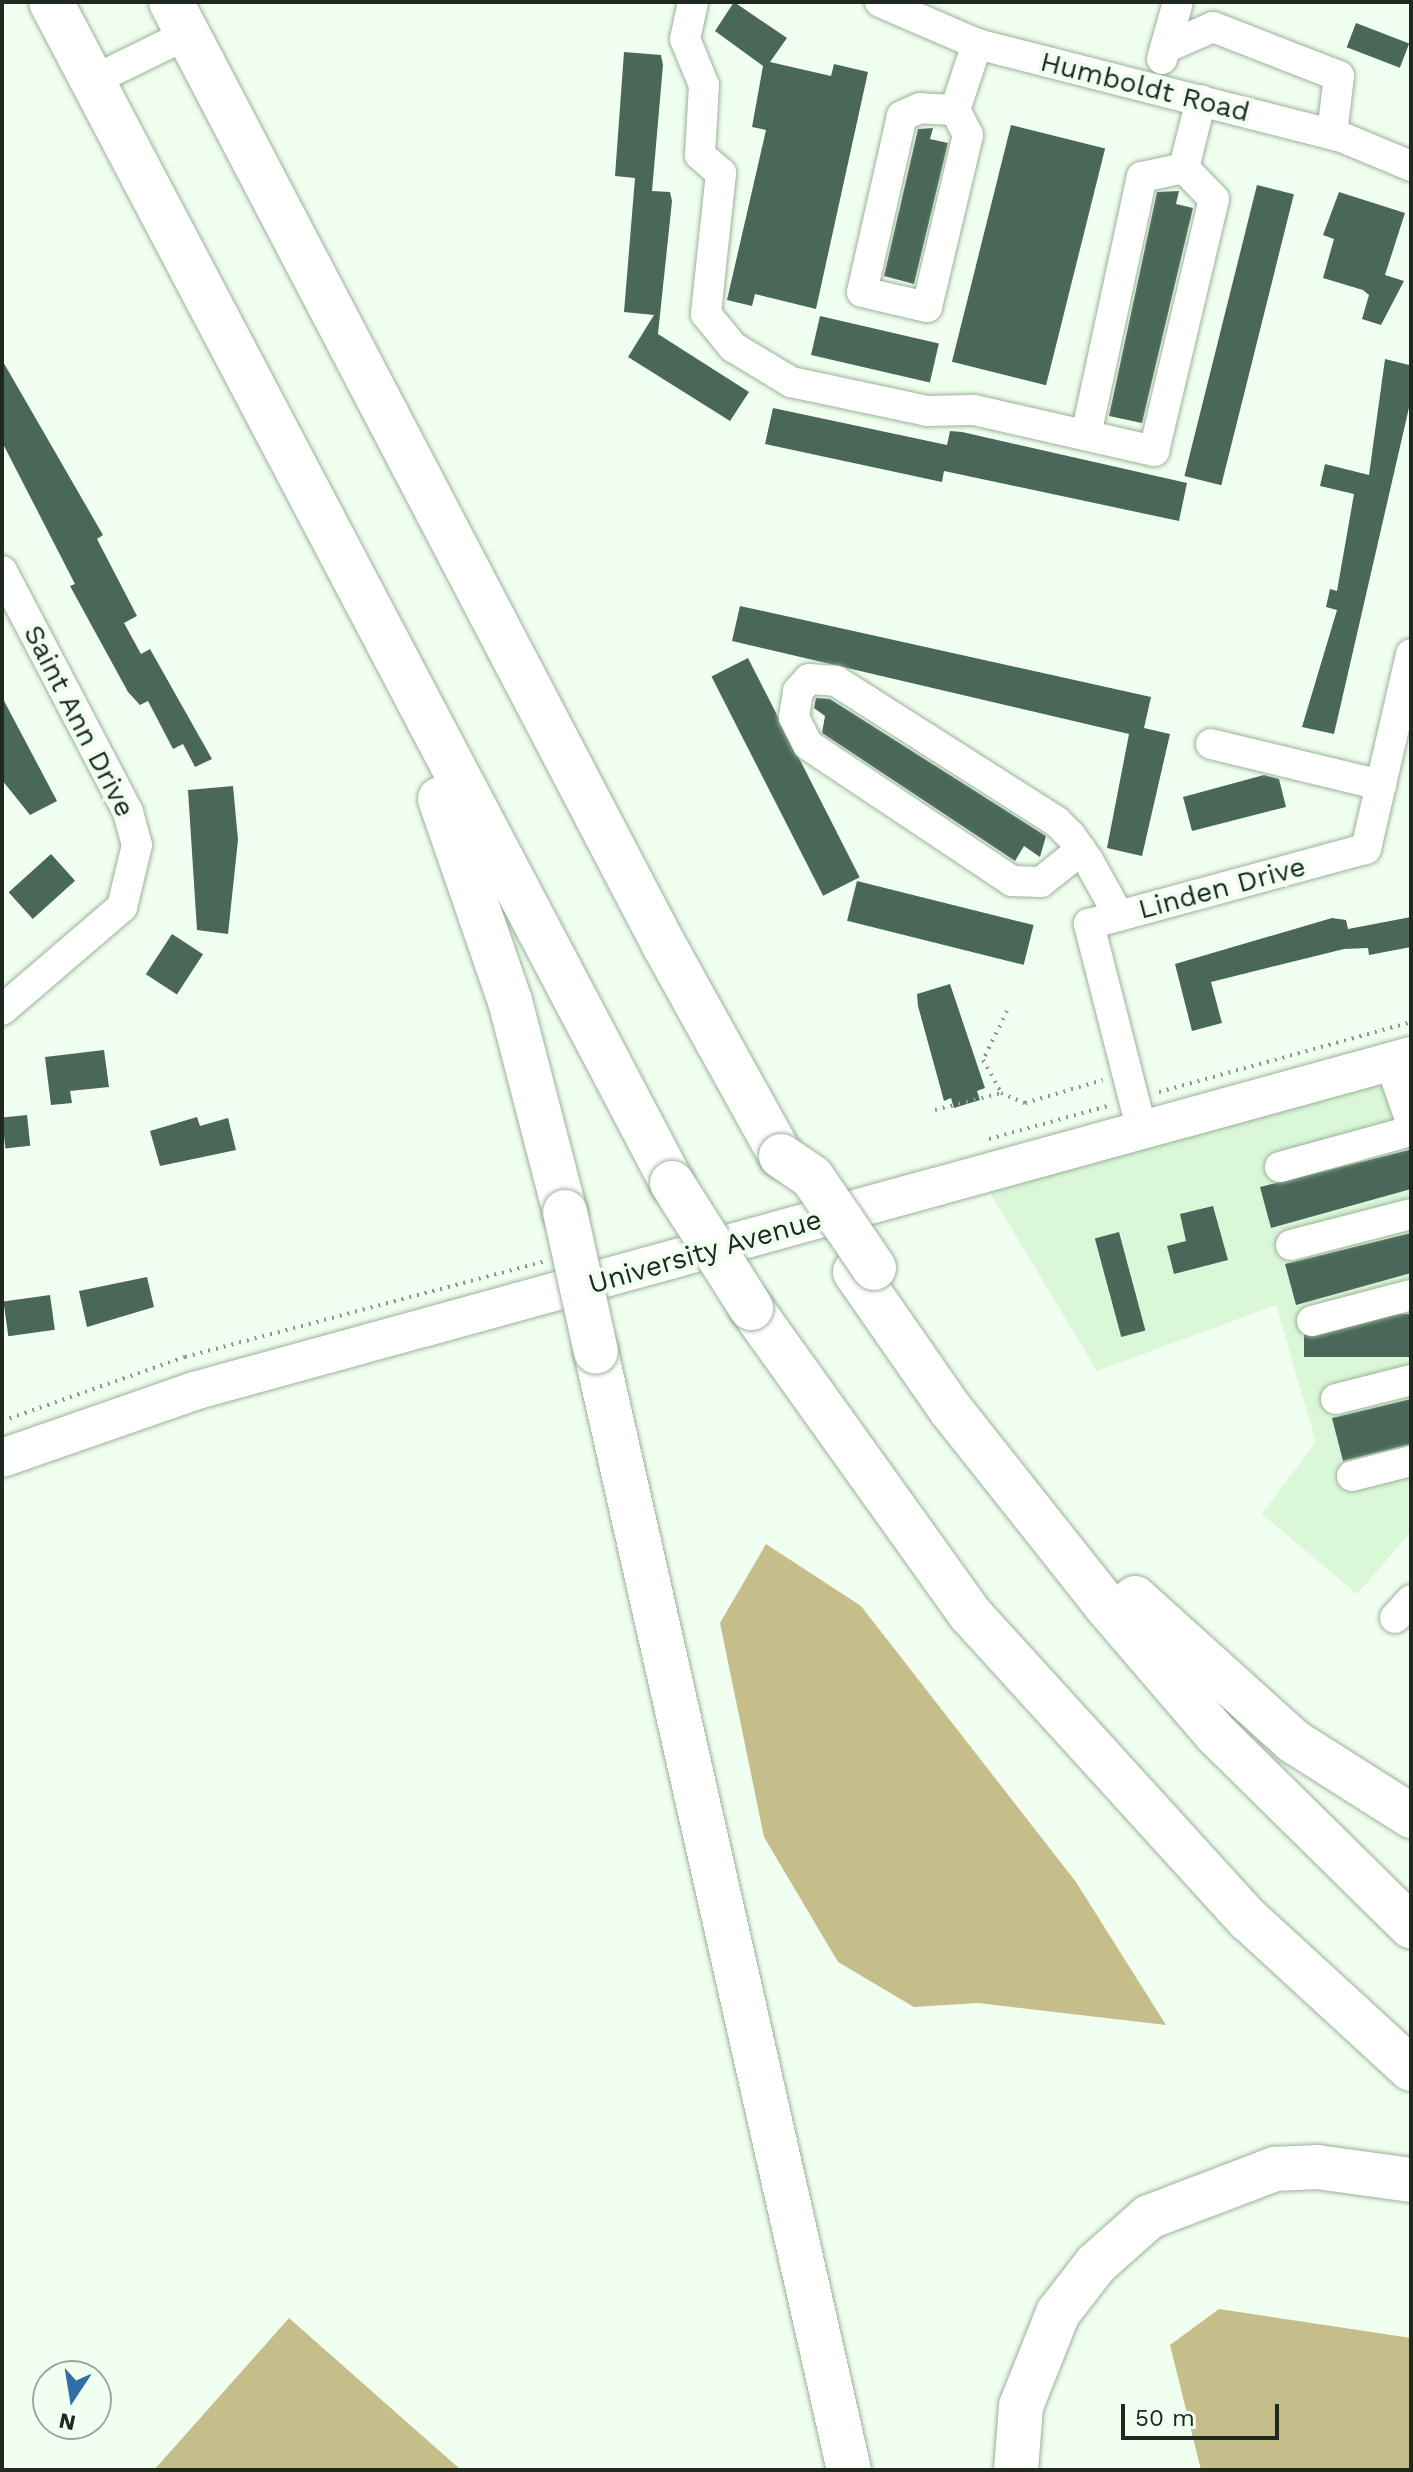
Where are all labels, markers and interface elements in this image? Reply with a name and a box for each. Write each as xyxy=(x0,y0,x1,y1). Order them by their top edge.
street label: Humboldt Road xyxy=(1037,45,1253,129)
street label: Saint Ann Drive xyxy=(16,619,142,823)
street label: Linden Drive xyxy=(1135,850,1309,926)
street label: University Avenue xyxy=(584,1202,826,1302)
north arrow xyxy=(32,2360,112,2440)
scale bar xyxy=(1125,2388,1283,2438)
text: 50 m xyxy=(1135,2404,1195,2432)
text: N xyxy=(57,2408,78,2436)

